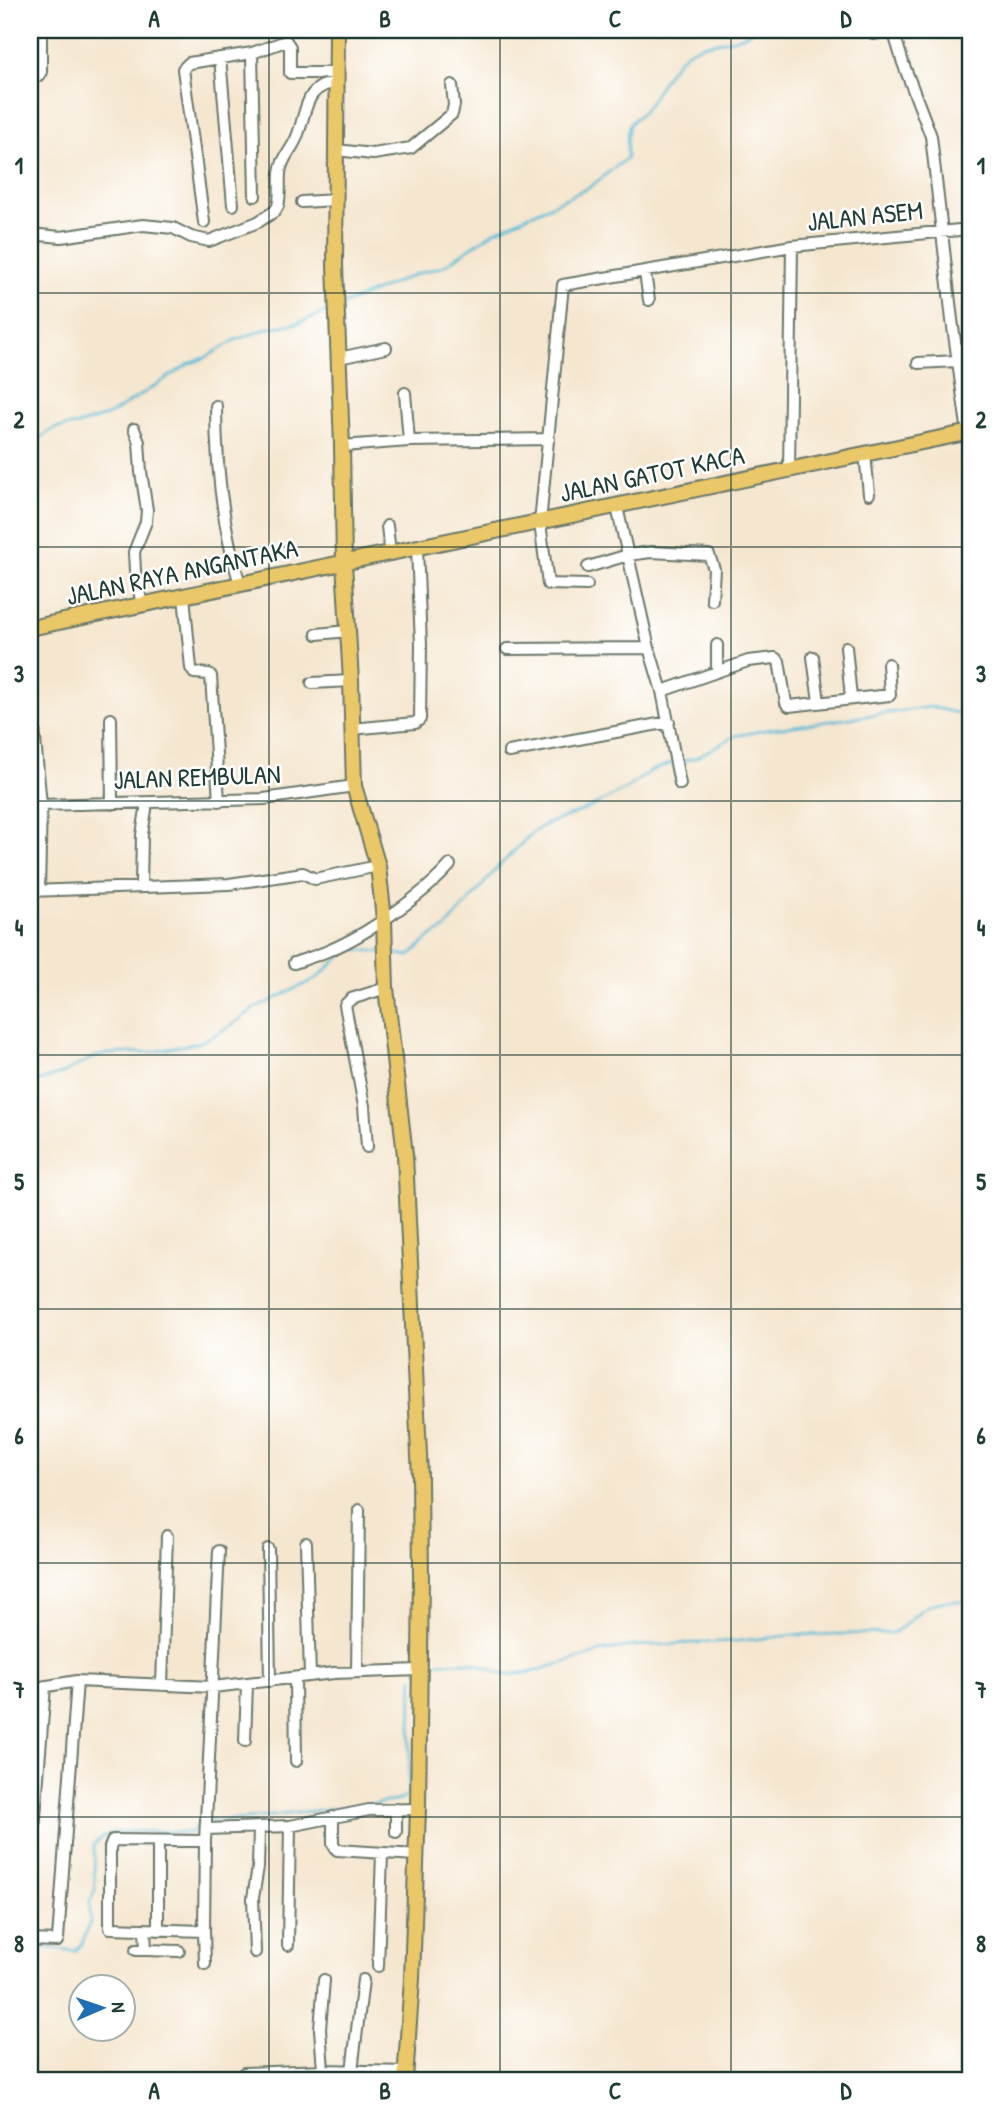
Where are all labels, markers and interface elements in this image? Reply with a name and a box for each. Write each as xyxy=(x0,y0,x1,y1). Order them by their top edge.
text: A xyxy=(148,3,160,34)
text: B xyxy=(379,3,391,34)
text: C xyxy=(609,3,621,34)
text: D xyxy=(841,3,853,34)
text: 1 xyxy=(15,150,23,181)
text: 1 xyxy=(977,150,985,181)
street label: JALAN ASEM xyxy=(805,192,924,239)
text: 2 xyxy=(14,404,25,435)
text: 2 xyxy=(976,404,987,435)
street label: JALAN GATOT KACA xyxy=(556,437,748,510)
street label: JALAN RAYA ANGANTAKA xyxy=(63,530,301,613)
text: 3 xyxy=(14,658,24,689)
text: 3 xyxy=(976,658,986,689)
street label: JALAN REMBULAN xyxy=(113,756,281,797)
text: 4 xyxy=(15,912,24,943)
text: 4 xyxy=(977,912,986,943)
text: 5 xyxy=(14,1166,24,1197)
text: 5 xyxy=(976,1166,986,1197)
text: 6 xyxy=(14,1420,24,1451)
text: 6 xyxy=(976,1420,986,1451)
text: 7 xyxy=(12,1674,25,1705)
text: 7 xyxy=(974,1674,987,1705)
text: 8 xyxy=(14,1928,24,1959)
text: 8 xyxy=(976,1928,986,1959)
north arrow xyxy=(66,1974,136,2044)
text: N xyxy=(106,2002,132,2013)
text: A xyxy=(148,2075,160,2106)
text: B xyxy=(379,2075,391,2106)
text: C xyxy=(609,2075,621,2106)
text: D xyxy=(841,2075,853,2106)

